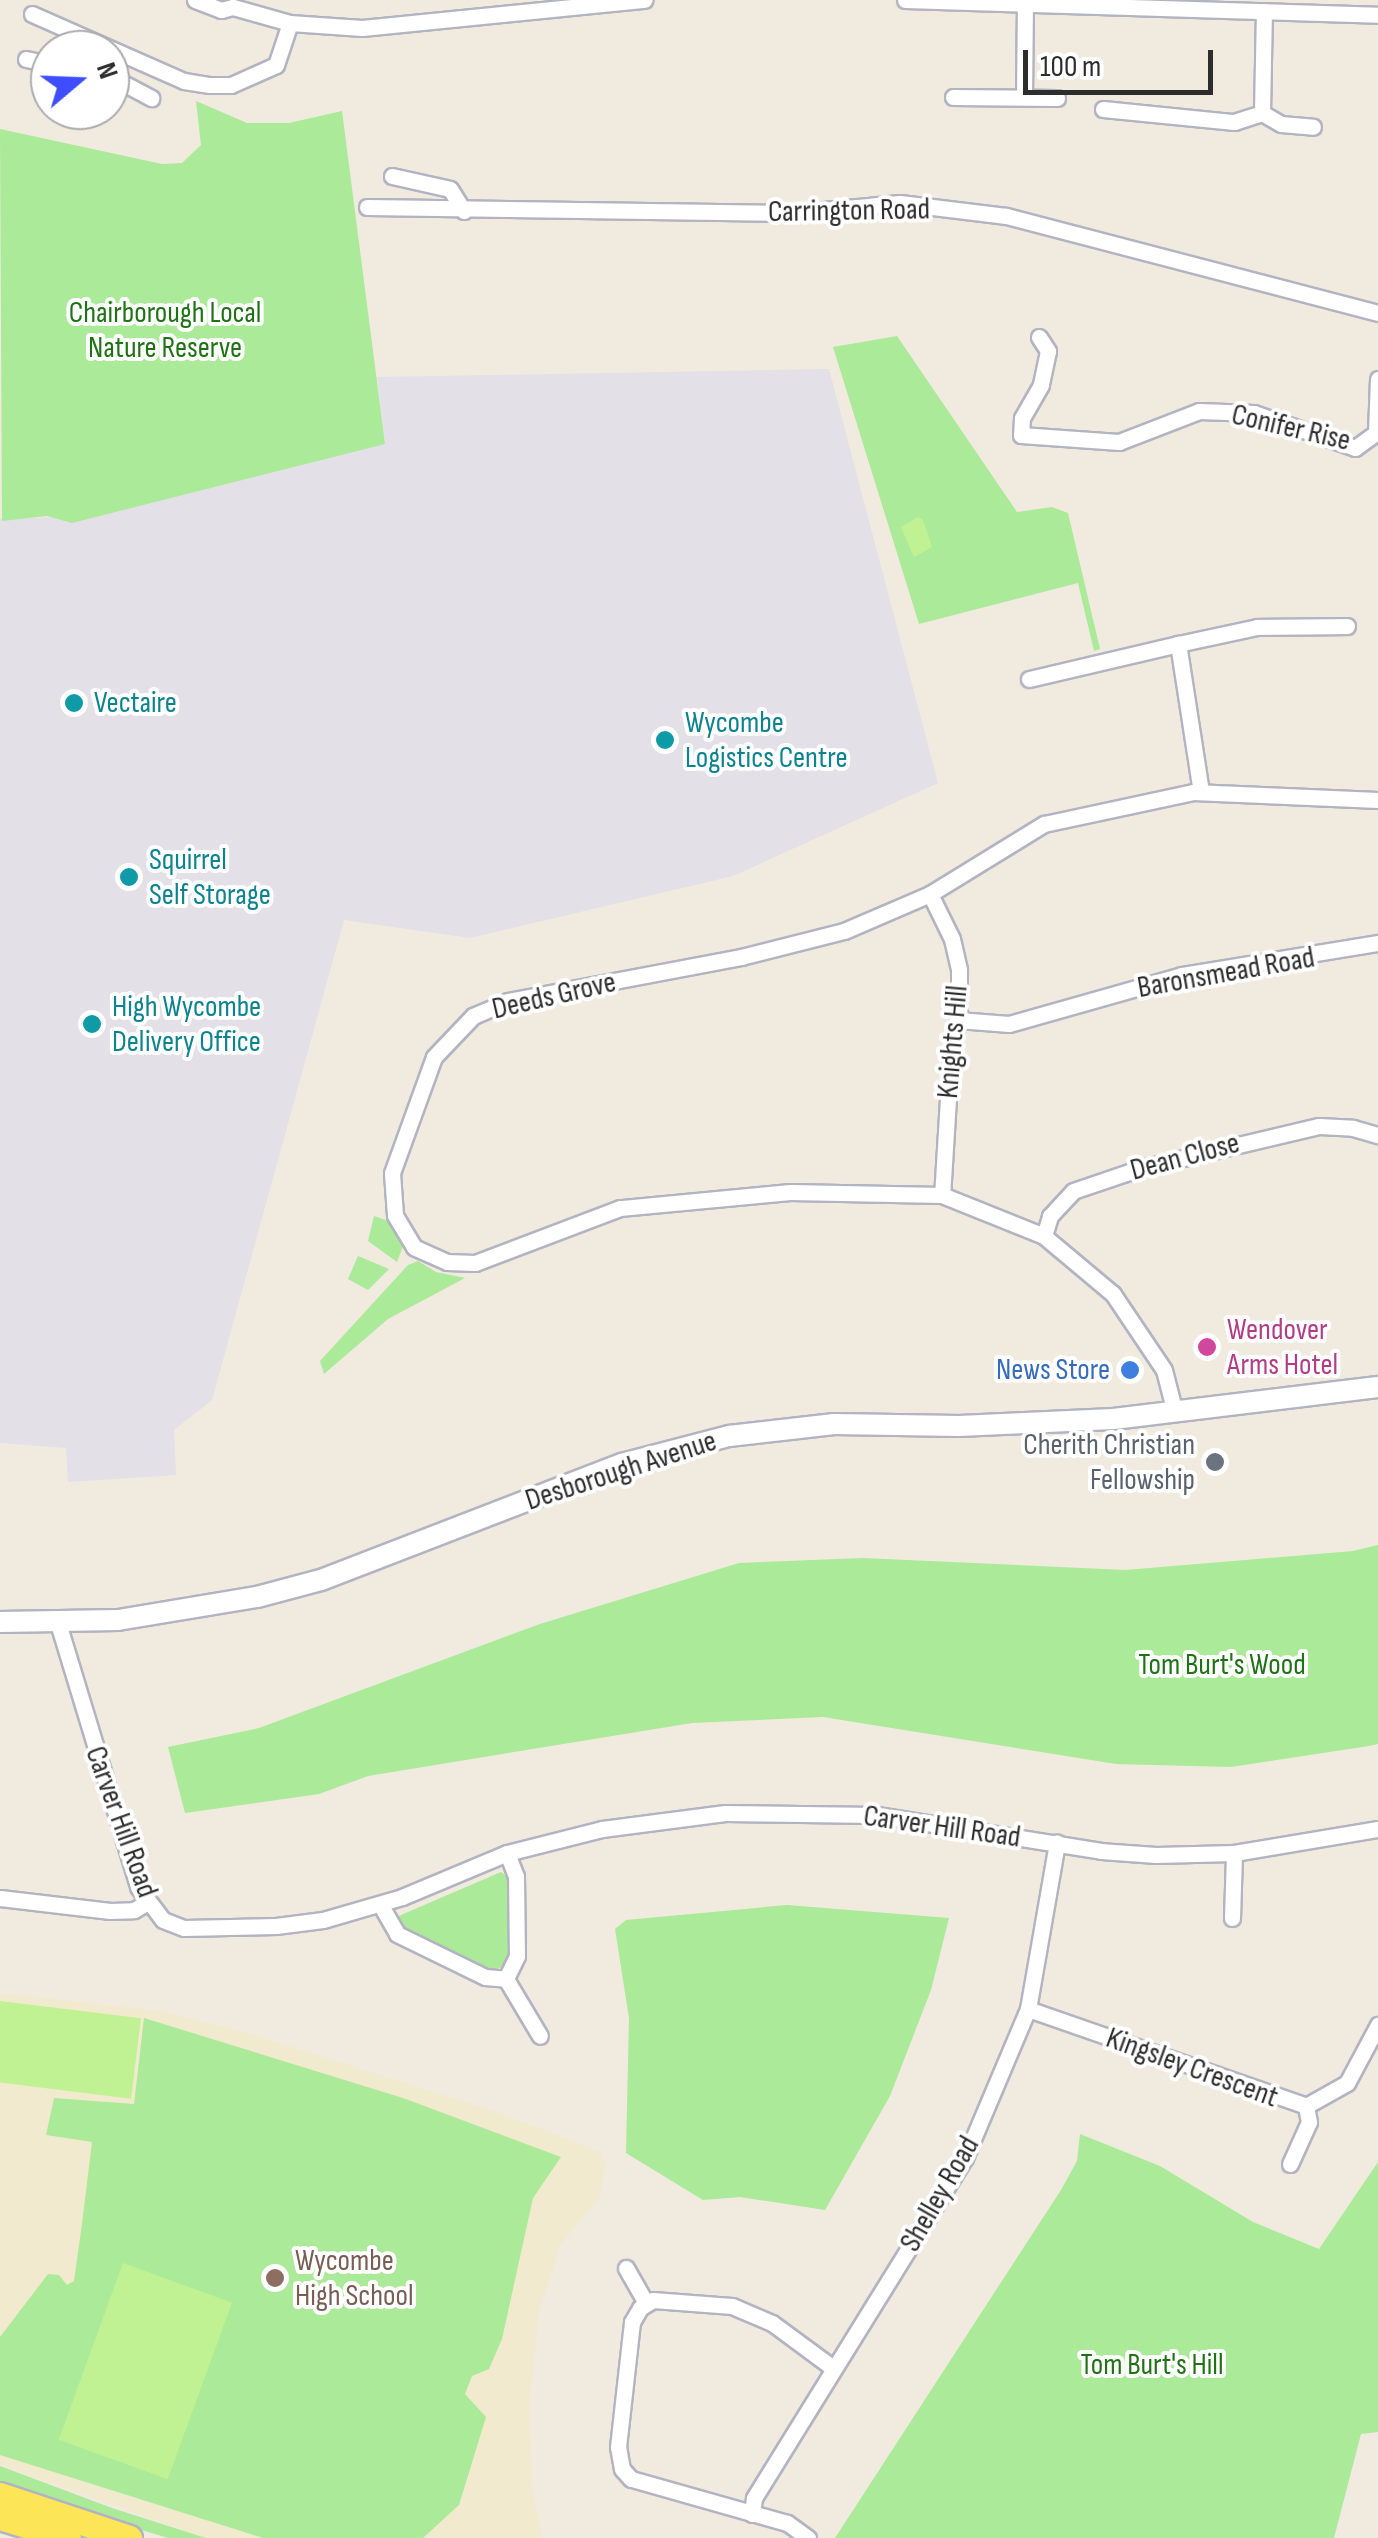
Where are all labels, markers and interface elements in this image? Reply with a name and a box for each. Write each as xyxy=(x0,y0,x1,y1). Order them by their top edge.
north arrow xyxy=(30,30,130,130)
scale bar xyxy=(1028,30,1218,92)
text: 100 m xyxy=(1040,49,1101,85)
text: N xyxy=(89,58,125,83)
street label: Carrington Road xyxy=(768,192,930,230)
park label: Chairborough Local Nature Reserve xyxy=(69,295,261,366)
street label: Conifer Rise xyxy=(1228,397,1354,459)
place label: Vectaire xyxy=(94,685,177,721)
marker: Vectaire xyxy=(63,692,85,714)
place label: Wycombe Logistics Centre xyxy=(685,705,847,776)
marker: Wycombe Logistics Centre xyxy=(654,729,676,751)
place label: Squirrel Self Storage xyxy=(149,842,271,912)
marker: Squirrel Self Storage xyxy=(118,866,140,888)
street label: Baronsmead Road xyxy=(1135,940,1317,1006)
street label: Deeds Grove xyxy=(489,964,619,1028)
street label: Knights Hill xyxy=(930,984,976,1100)
place label: High Wycombe Delivery Office xyxy=(112,989,261,1060)
marker: High Wycombe Delivery Office xyxy=(81,1013,103,1035)
street label: Dean Close xyxy=(1127,1125,1243,1189)
place label: Wendover Arms Hotel xyxy=(1227,1312,1338,1382)
marker: Wendover Arms Hotel xyxy=(1196,1336,1218,1358)
place label: News Store xyxy=(996,1352,1110,1388)
marker: News Store xyxy=(1119,1359,1141,1381)
street label: Desborough Avenue xyxy=(521,1423,721,1519)
place label: Cherith Christian Fellowship xyxy=(1023,1427,1195,1498)
marker: Cherith Christian Fellowship xyxy=(1204,1451,1226,1473)
park label: Tom Burt's Wood xyxy=(1138,1647,1306,1683)
street label: Carver Hill Road xyxy=(77,1742,165,1902)
street label: Carver Hill Road xyxy=(861,1798,1023,1856)
street label: Kingsley Crescent xyxy=(1101,2020,1283,2116)
street label: Shelley Road xyxy=(893,2130,987,2258)
place label: Wycombe High School xyxy=(295,2243,414,2314)
marker: Wycombe High School xyxy=(264,2267,286,2289)
park label: Tom Burt's Hill xyxy=(1081,2347,1223,2383)

